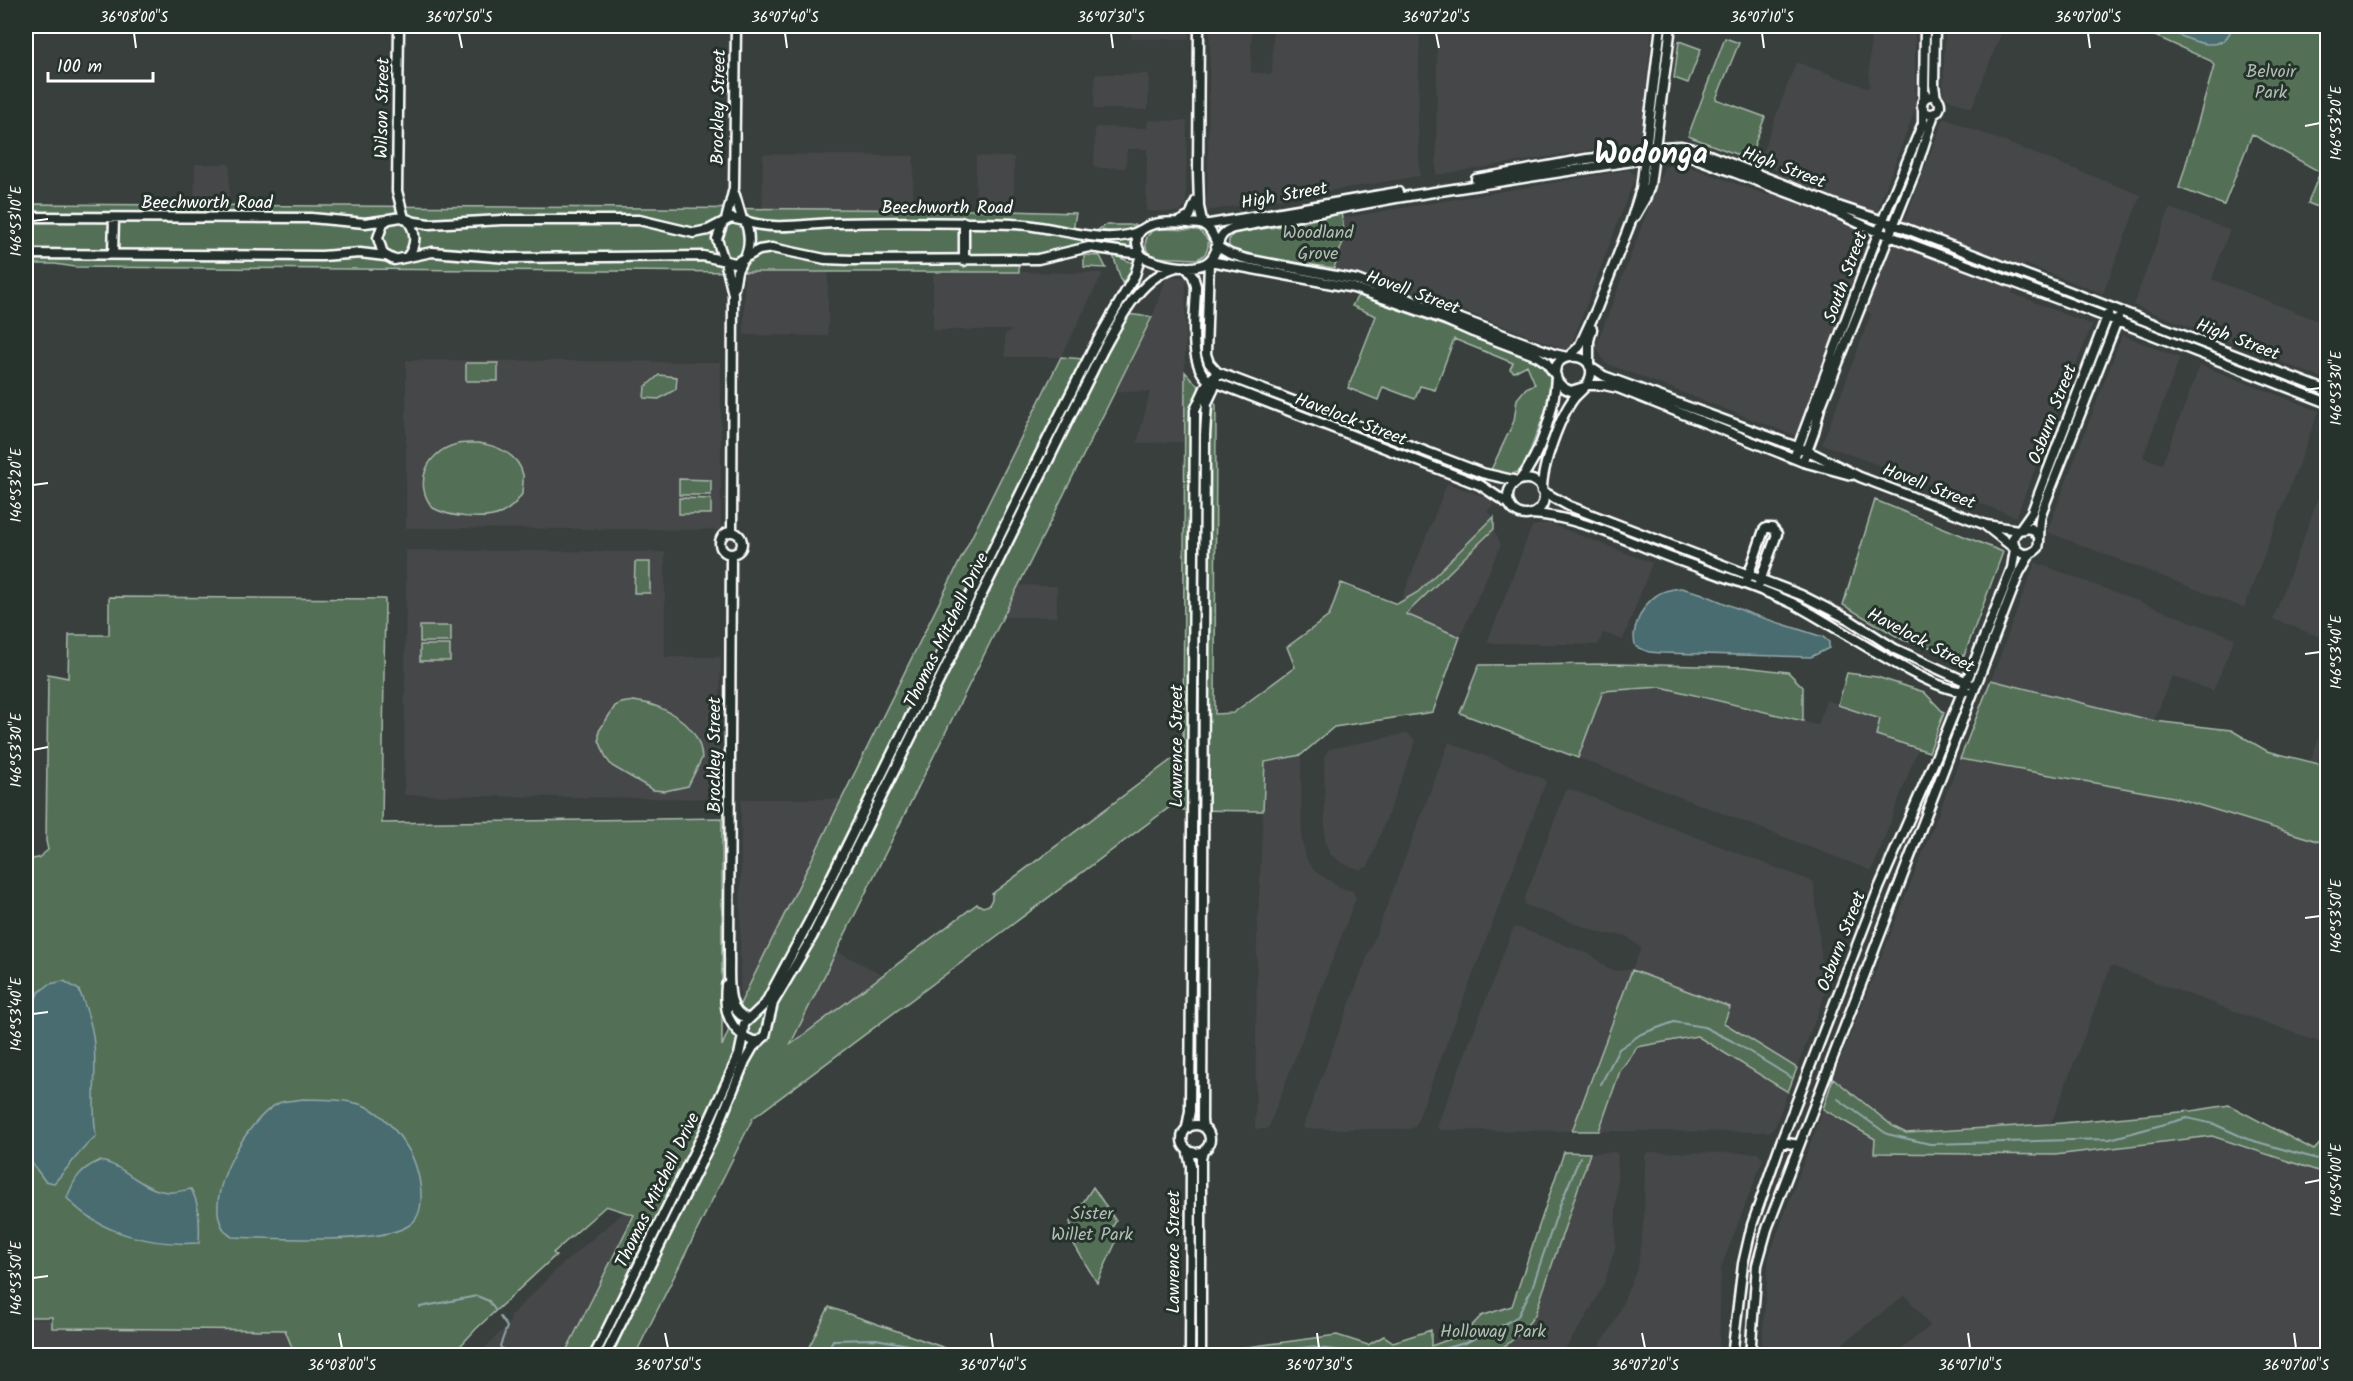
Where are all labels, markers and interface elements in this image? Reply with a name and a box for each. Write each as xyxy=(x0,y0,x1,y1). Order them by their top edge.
text: 36°08'00"S xyxy=(100,6,168,30)
text: 36°07'50"S xyxy=(425,6,493,30)
text: 36°07'40"S xyxy=(751,6,819,30)
text: 36°07'30"S xyxy=(1077,6,1145,30)
text: 36°07'20"S xyxy=(1402,6,1470,30)
text: 36°07'10"S xyxy=(1730,6,1794,30)
text: 36°07'00"S xyxy=(2055,6,2121,30)
scale bar xyxy=(48,45,153,83)
street label: Brockley Street xyxy=(704,48,735,165)
text: 100 m xyxy=(57,53,102,82)
street label: Wilson Street xyxy=(368,56,399,159)
park label: Belvoir Park xyxy=(2246,58,2297,108)
text: 146°53'20"E xyxy=(2325,84,2349,161)
district label: Wodonga xyxy=(1594,131,1708,179)
street label: High Street xyxy=(1737,139,1830,198)
street label: High Street xyxy=(1239,174,1331,218)
text: 146°53'10"E xyxy=(5,184,29,257)
street label: Beechworth Road xyxy=(141,189,274,218)
street label: Beechworth Road xyxy=(881,194,1014,223)
park label: Woodland Grove xyxy=(1283,219,1354,269)
street label: South Street xyxy=(1816,227,1877,328)
street label: Hovell Street xyxy=(1362,263,1464,324)
street label: High Street xyxy=(2191,311,2284,370)
text: 146°53'30"E xyxy=(2325,349,2349,426)
street label: Osburn Street xyxy=(2021,359,2086,469)
street label: Havelock Street xyxy=(1290,386,1412,455)
text: 146°53'20"E xyxy=(5,446,29,523)
street label: Hovell Street xyxy=(1878,456,1980,519)
street label: Thomas Mitchell Drive xyxy=(897,548,998,713)
street label: Havelock Street xyxy=(1861,601,1980,682)
text: 146°53'40"E xyxy=(2325,613,2349,689)
street label: Lawrence Street xyxy=(1163,683,1192,808)
street label: Brockley Street xyxy=(701,696,730,813)
text: 146°53'30"E xyxy=(5,711,29,788)
text: 146°53'50"E xyxy=(2325,878,2349,953)
street label: Osburn Street xyxy=(1810,886,1875,996)
text: 146°53'40"E xyxy=(5,975,29,1051)
street label: Thomas Mitchell Drive xyxy=(608,1108,709,1273)
text: 146°54'00"E xyxy=(2325,1142,2349,1217)
street label: Lawrence Street xyxy=(1160,1189,1189,1314)
park label: Sister Willet Park xyxy=(1051,1200,1134,1250)
text: 146°53'50"E xyxy=(5,1240,29,1315)
park label: Holloway Park xyxy=(1440,1318,1547,1347)
text: 36°08'00"S xyxy=(308,1354,376,1378)
text: 36°07'50"S xyxy=(634,1354,702,1378)
text: 36°07'40"S xyxy=(959,1354,1027,1378)
text: 36°07'30"S xyxy=(1285,1354,1353,1378)
text: 36°07'20"S xyxy=(1611,1354,1679,1378)
text: 36°07'10"S xyxy=(1938,1354,2002,1378)
text: 36°07'00"S xyxy=(2263,1354,2329,1378)

